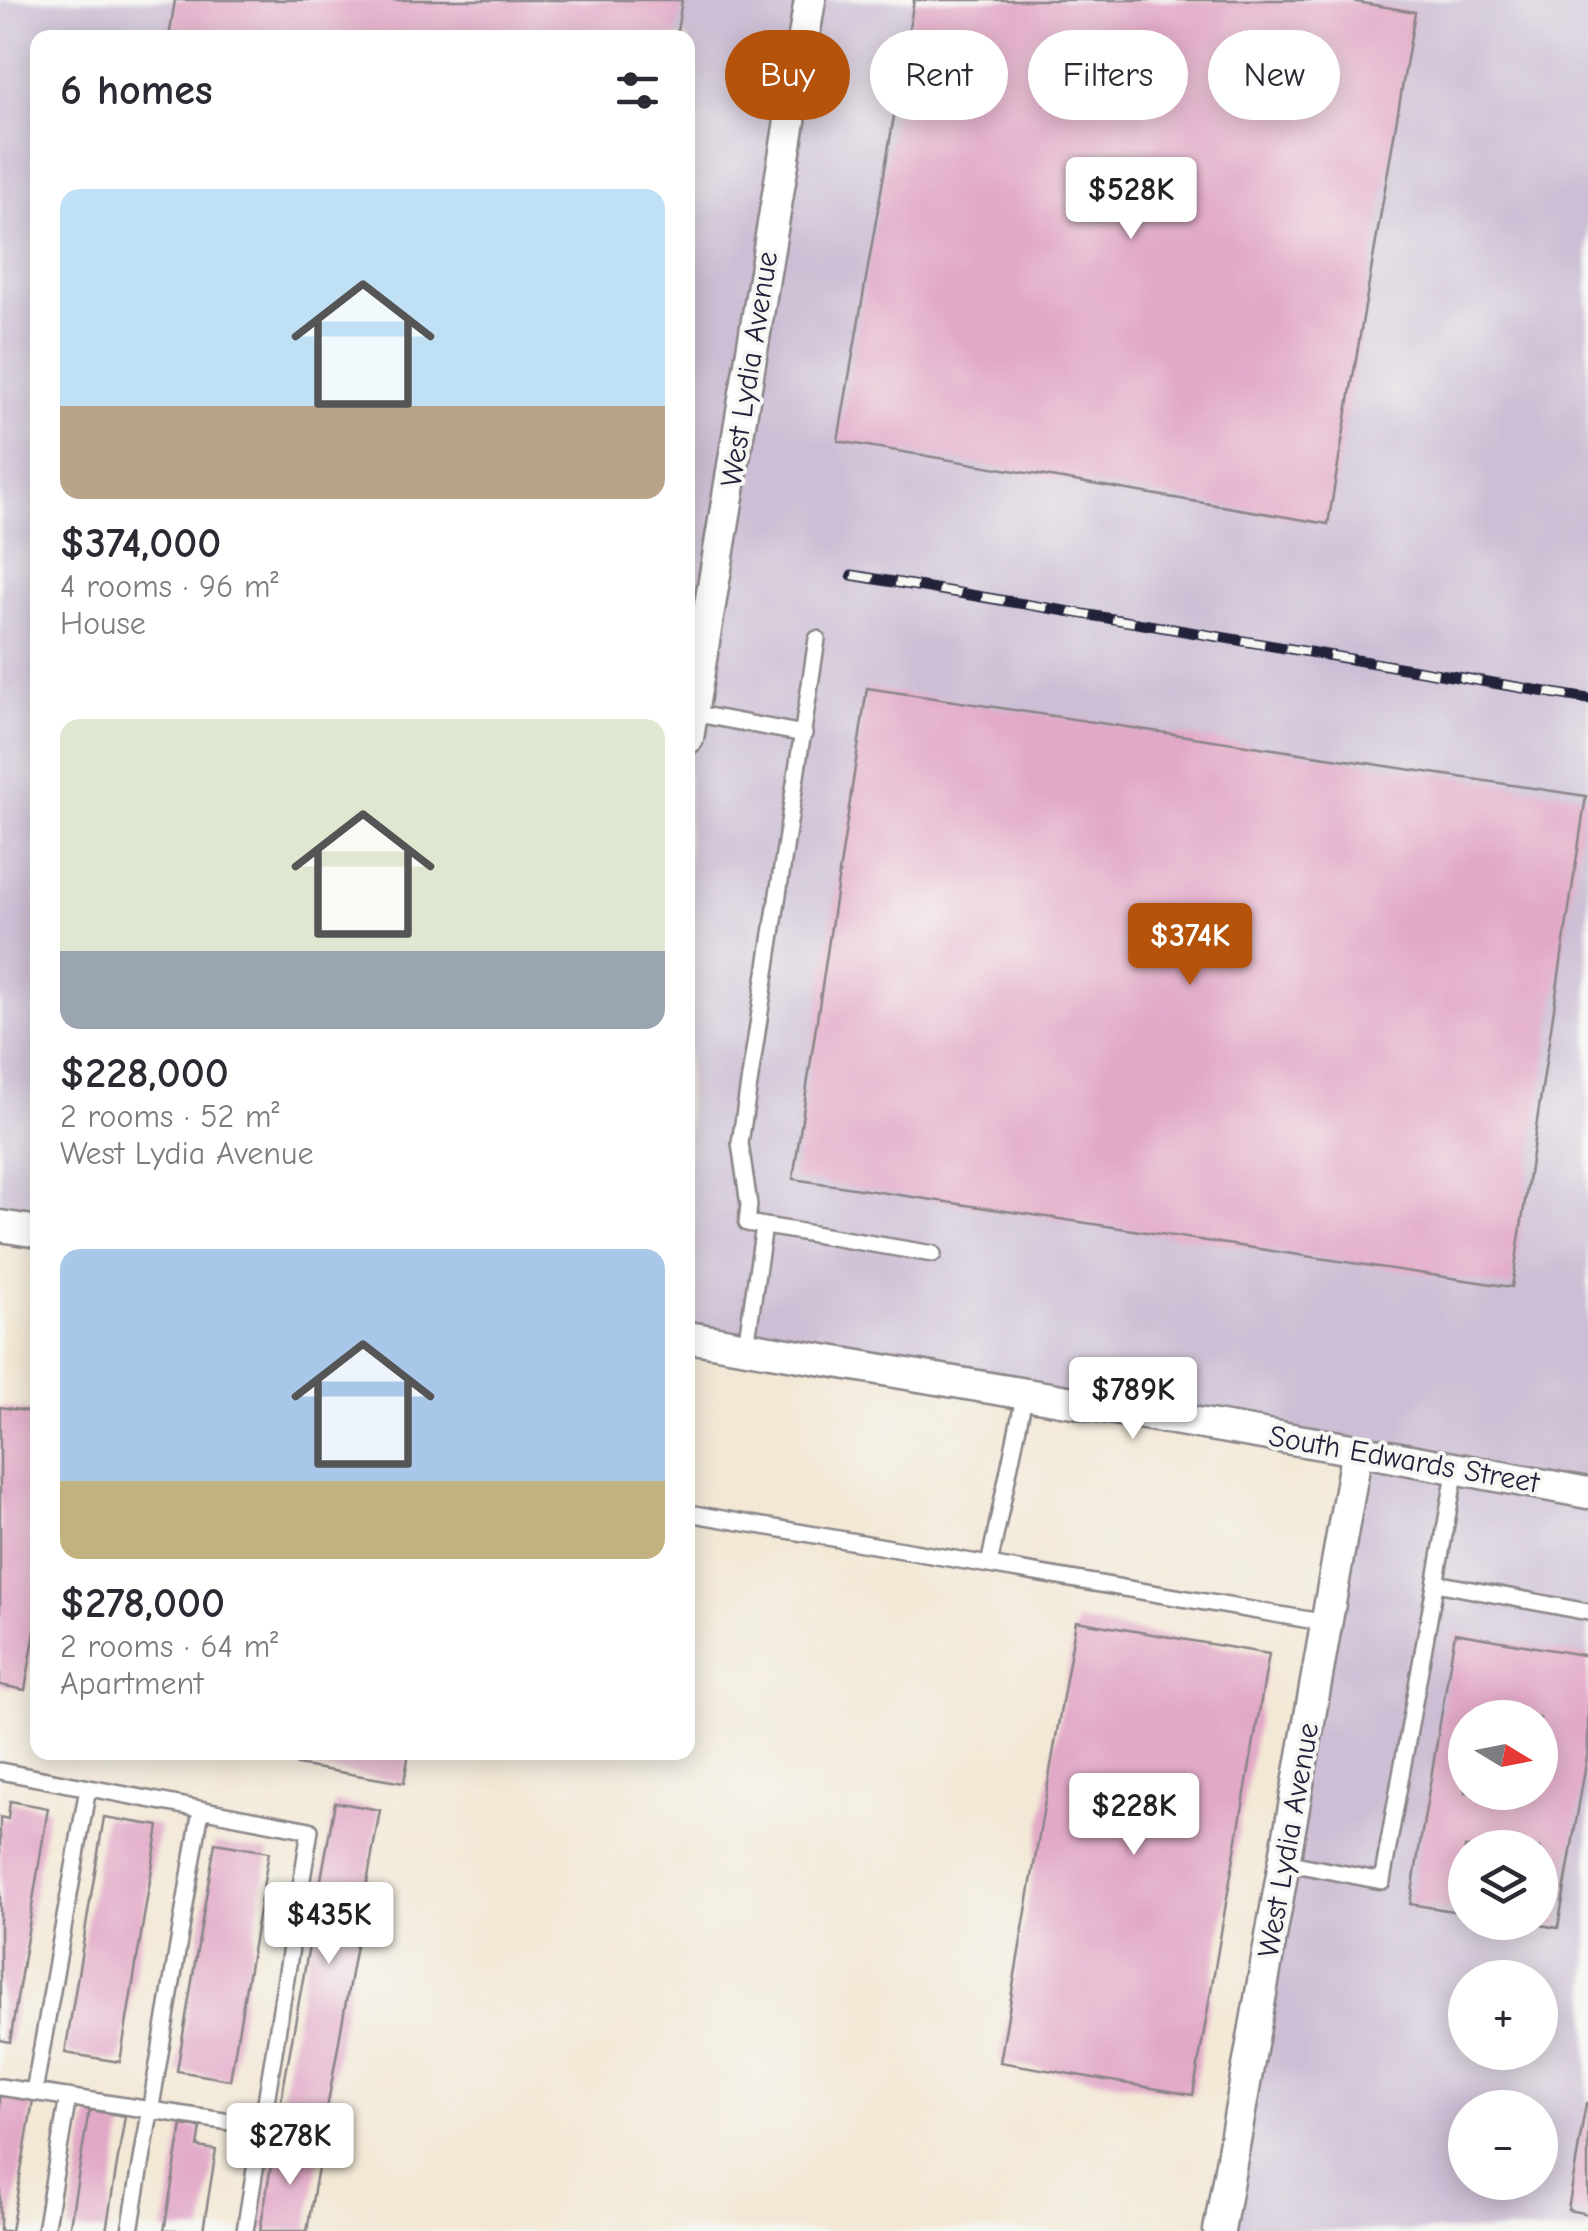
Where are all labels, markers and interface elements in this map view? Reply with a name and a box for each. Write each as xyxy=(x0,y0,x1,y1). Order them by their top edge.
chip: Buy xyxy=(725,30,850,120)
chip: Rent xyxy=(870,30,1008,120)
chip: Filters xyxy=(1028,30,1188,120)
chip: New xyxy=(1208,30,1340,120)
icon: filters xyxy=(610,63,665,118)
text: 6 homes xyxy=(60,66,213,115)
pin: $528K xyxy=(1061,157,1201,242)
text: $528K xyxy=(1088,171,1174,208)
street label: West Lydia Avenue xyxy=(714,249,785,489)
icon: home xyxy=(273,254,453,434)
text: $374,000 xyxy=(60,519,221,568)
text: 4 rooms · 96 m² xyxy=(60,568,278,605)
text: House xyxy=(60,605,146,642)
icon: home xyxy=(273,784,453,964)
pin: $374K xyxy=(1120,903,1260,988)
text: $374K xyxy=(1150,917,1230,954)
text: $228,000 xyxy=(60,1049,229,1098)
text: 2 rooms · 52 m² xyxy=(60,1098,279,1135)
text: West Lydia Avenue xyxy=(60,1135,313,1172)
icon: home xyxy=(273,1314,453,1494)
pin: $789K xyxy=(1063,1357,1203,1442)
text: $789K xyxy=(1091,1371,1175,1408)
street label: South Edwards Street xyxy=(1266,1418,1543,1501)
text: $278,000 xyxy=(60,1579,225,1628)
text: 2 rooms · 64 m² xyxy=(60,1628,278,1665)
text: Apartment xyxy=(60,1665,203,1702)
north arrow xyxy=(1448,1700,1558,1810)
map controls xyxy=(1448,1700,1558,2200)
street label: West Lydia Avenue xyxy=(1251,1720,1326,1960)
pin: $228K xyxy=(1064,1773,1204,1858)
text: $228K xyxy=(1091,1787,1177,1824)
button: layers xyxy=(1448,1830,1558,1940)
pin: $435K xyxy=(259,1882,399,1967)
text: $435K xyxy=(286,1896,372,1933)
button: + xyxy=(1448,1960,1558,2070)
button: − xyxy=(1448,2090,1558,2200)
pin: $278K xyxy=(220,2103,360,2188)
text: $278K xyxy=(249,2117,331,2154)

